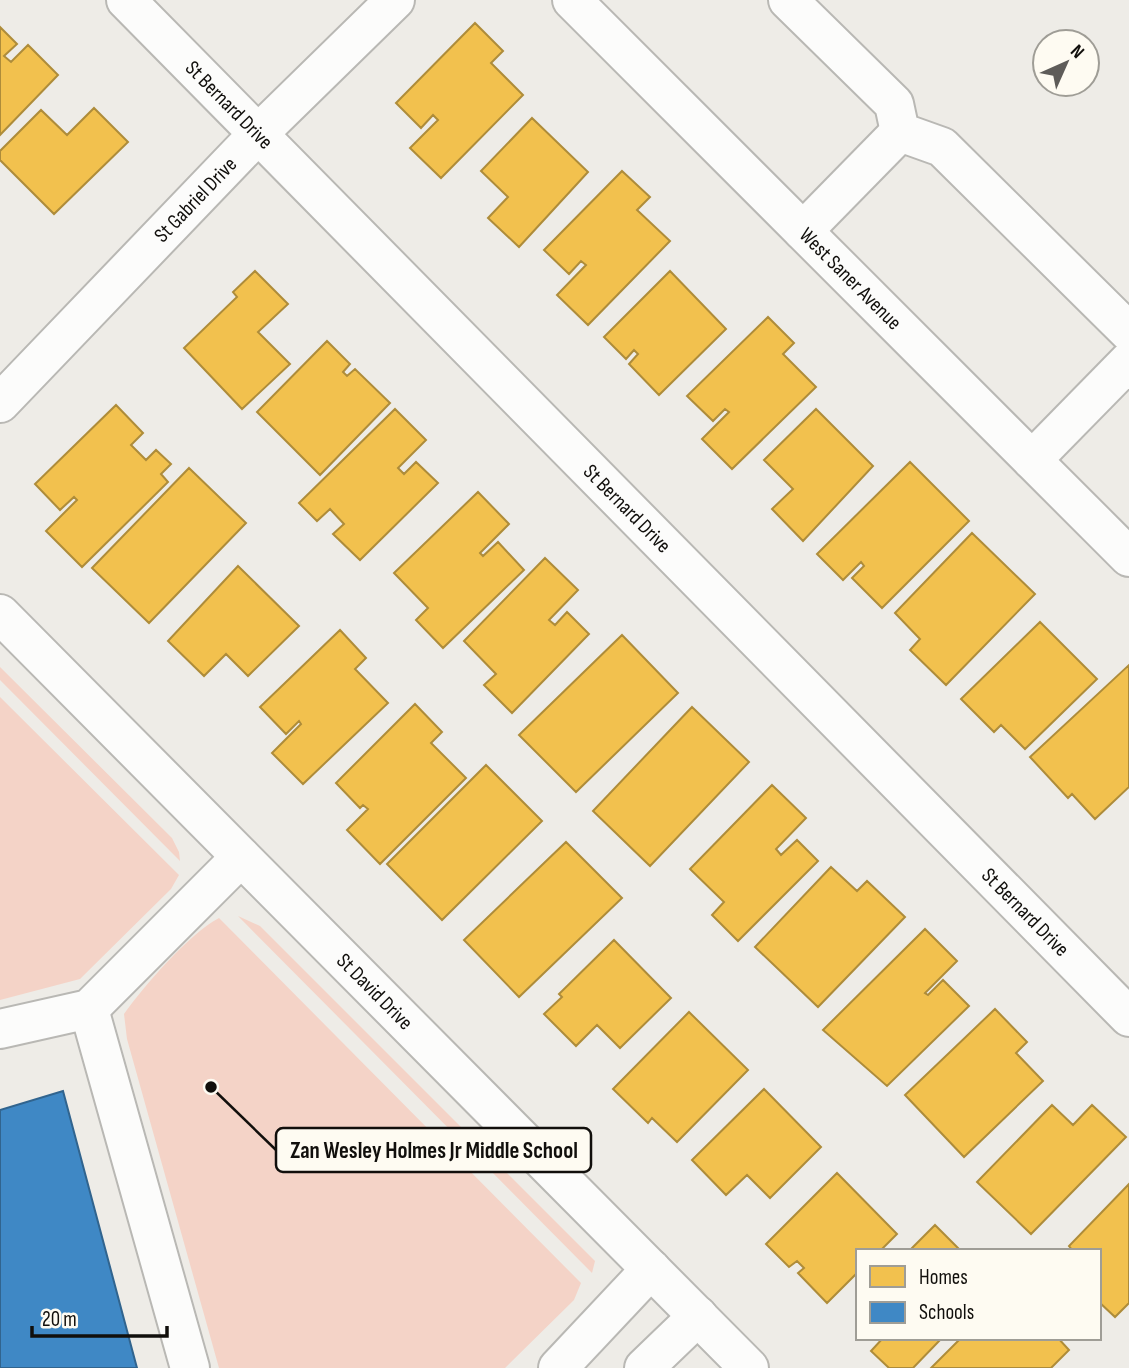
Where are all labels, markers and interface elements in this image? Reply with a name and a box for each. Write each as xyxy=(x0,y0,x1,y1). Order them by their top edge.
north arrow xyxy=(1031,28,1101,98)
text: N xyxy=(1065,40,1089,64)
street label: St Bernard Drive xyxy=(180,56,278,154)
street label: St Gabriel Drive xyxy=(149,152,242,248)
street label: West Saner Avenue xyxy=(794,223,907,335)
street label: St Bernard Drive xyxy=(578,459,676,558)
street label: St Bernard Drive xyxy=(976,863,1074,962)
street label: St David Drive xyxy=(331,948,418,1035)
callout: Zan Wesley Holmes Jr Middle School xyxy=(276,1128,591,1172)
text: Zan Wesley Holmes Jr Middle School xyxy=(290,1137,578,1165)
legend xyxy=(856,1249,1101,1340)
text: Homes xyxy=(919,1265,968,1290)
scale bar xyxy=(32,1294,166,1338)
text: Schools xyxy=(919,1300,974,1325)
text: 20 m xyxy=(42,1307,77,1332)

